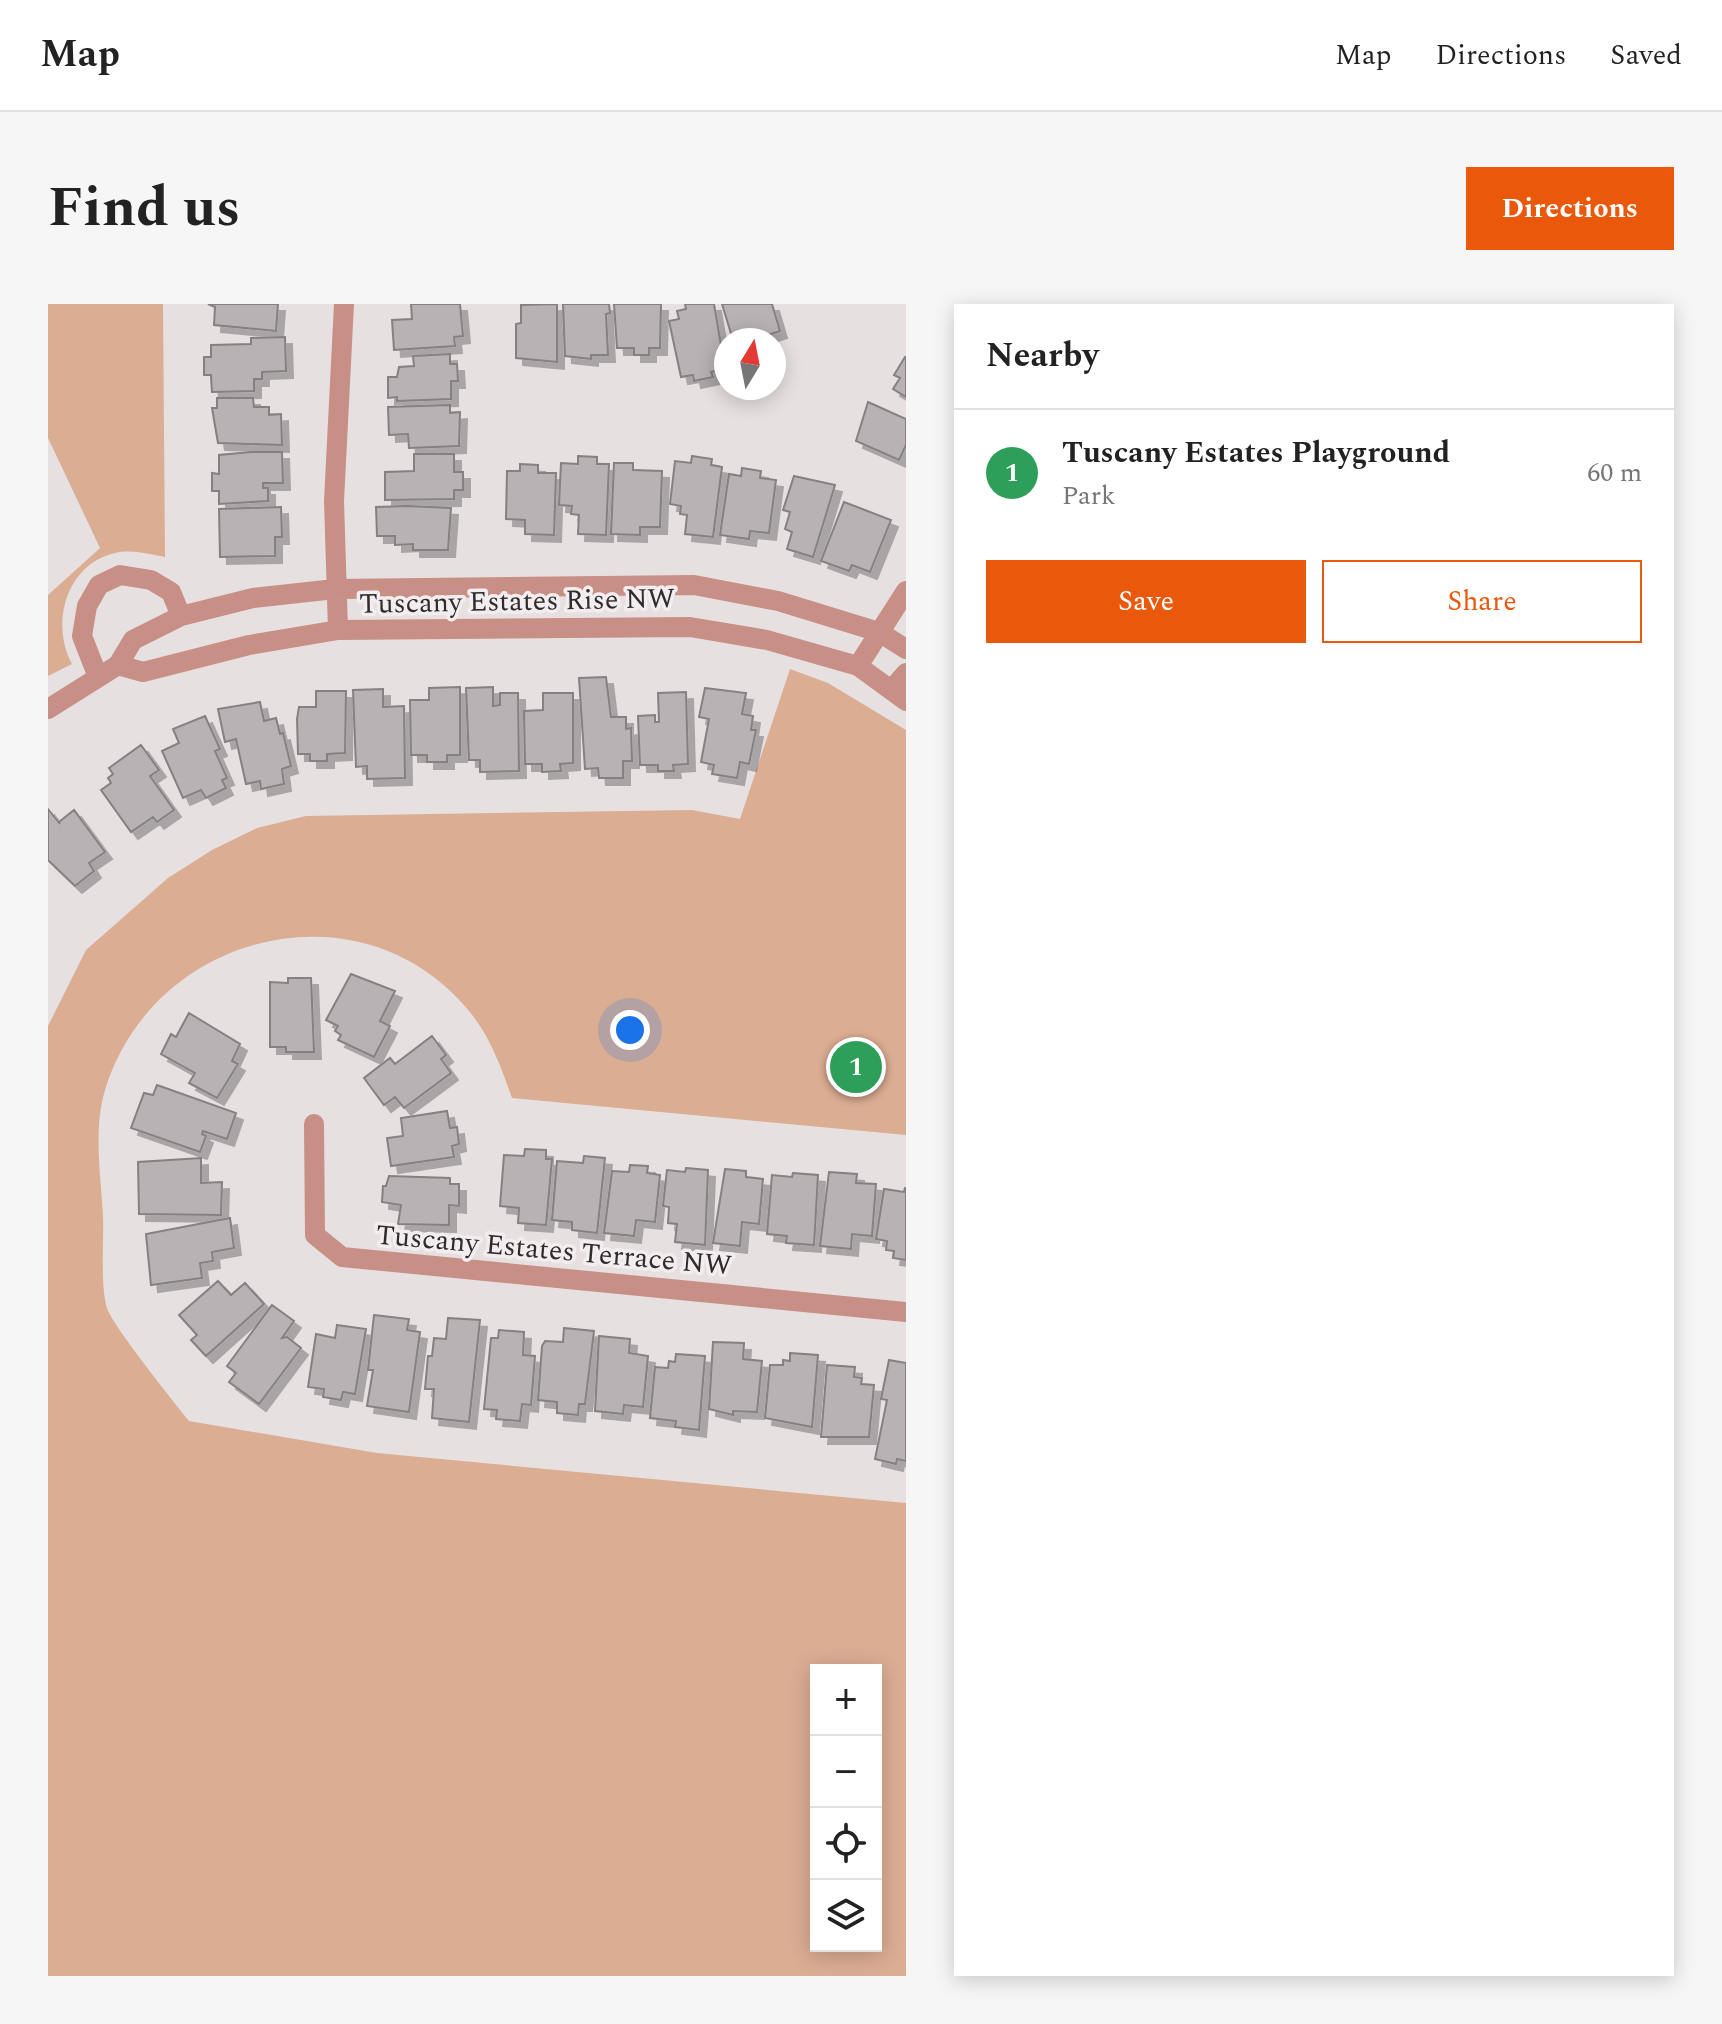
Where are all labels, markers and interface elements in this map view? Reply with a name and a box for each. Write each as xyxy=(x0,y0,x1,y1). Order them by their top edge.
text: Map xyxy=(40,26,120,84)
text: Map xyxy=(1335,34,1392,77)
text: Directions xyxy=(1436,34,1566,77)
text: Saved xyxy=(1610,34,1682,77)
text: Find us xyxy=(48,166,241,251)
button: Directions xyxy=(1466,167,1674,250)
north arrow xyxy=(714,328,786,400)
text: Nearby xyxy=(986,330,1099,382)
text: Tuscany Estates Playground xyxy=(1062,430,1450,476)
text: 1 xyxy=(1005,453,1019,493)
text: 60 m xyxy=(1587,453,1642,493)
text: Park xyxy=(1062,476,1116,516)
button: Save xyxy=(986,560,1306,643)
button: Share xyxy=(1322,560,1642,643)
street label: Tuscany Estates Rise NW xyxy=(359,577,676,626)
your location xyxy=(610,1010,650,1050)
pin: 1 xyxy=(830,1037,882,1097)
street label: Tuscany Estates Terrace NW xyxy=(374,1214,734,1288)
map controls xyxy=(810,1664,882,1952)
button: + xyxy=(810,1664,882,1736)
button: − xyxy=(810,1736,882,1808)
button: locate xyxy=(810,1808,882,1880)
button: layers xyxy=(810,1880,882,1952)

